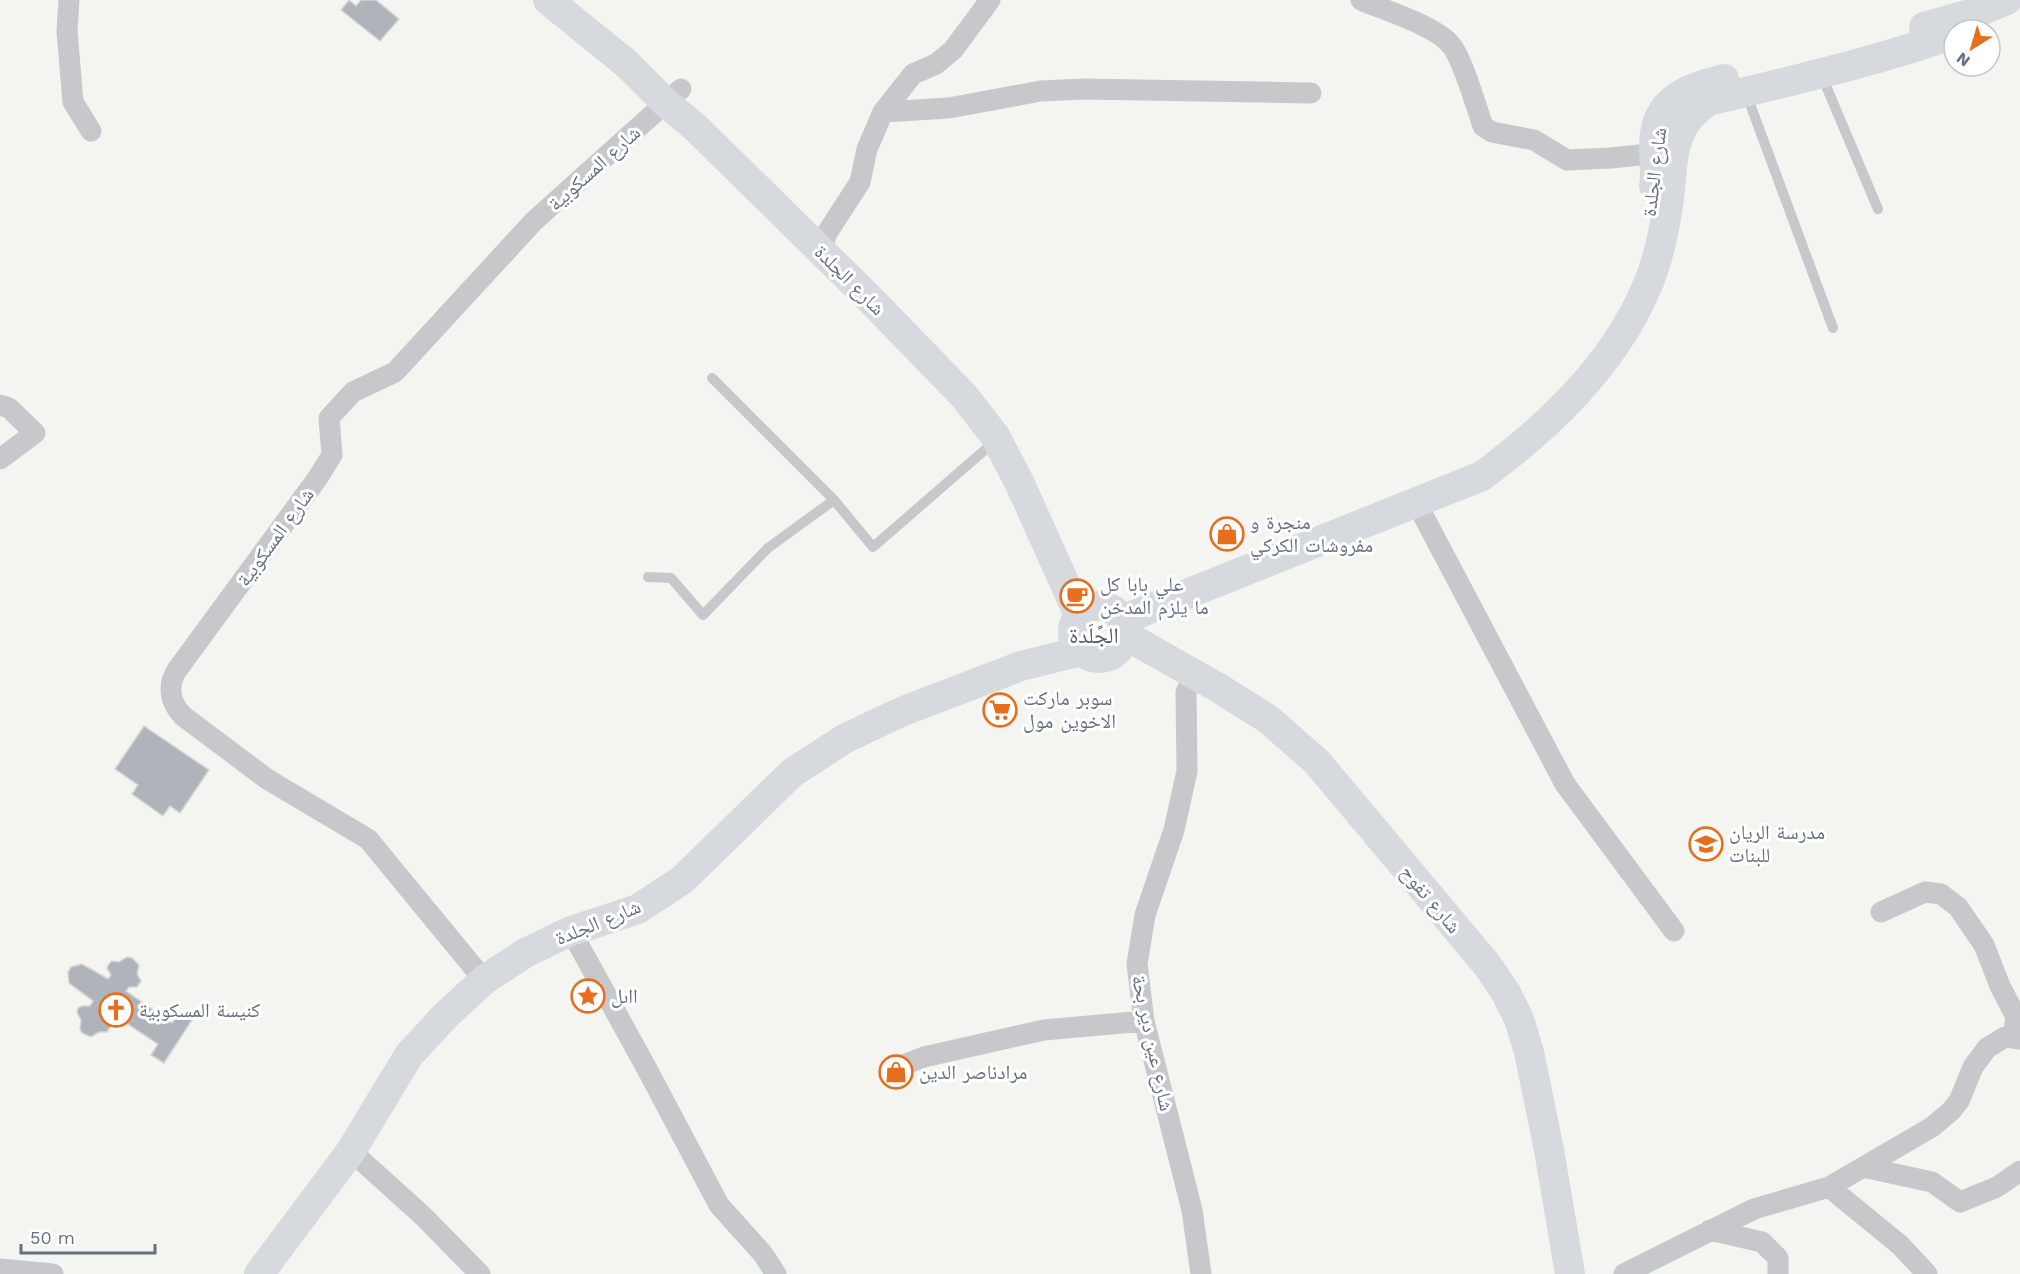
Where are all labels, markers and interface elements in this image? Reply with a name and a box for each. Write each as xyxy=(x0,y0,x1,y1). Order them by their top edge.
north arrow xyxy=(1942,18,2002,78)
text: N xyxy=(1953,48,1974,71)
street label: شارع المسكوبية xyxy=(543,120,646,216)
street label: شارع الجلدة xyxy=(1637,126,1672,218)
street label: شارع الجلدة xyxy=(809,240,890,321)
street label: شارع المسكوبية xyxy=(231,483,320,591)
place label: منجرة و مفروشات الكركي xyxy=(1250,510,1373,561)
shop icon: منجرة و مفروشات الكركي xyxy=(1209,516,1245,552)
place label: علي بابا كل ما يلزم المدخن xyxy=(1100,572,1209,621)
cafe icon: علي بابا كل ما يلزم المدخن xyxy=(1059,578,1095,614)
district label: الجًلَدة xyxy=(1069,623,1119,648)
place label: سوبر ماركت الاخوين مول xyxy=(1023,686,1116,733)
supermarket icon: سوبر ماركت الاخوين مول xyxy=(982,692,1018,728)
place label: مدرسة الريان للبنات xyxy=(1729,820,1825,867)
school or university icon: مدرسة الريان للبنات xyxy=(1688,826,1724,862)
street label: شارع تفوح xyxy=(1395,860,1466,939)
street label: شارع الجلدة xyxy=(552,894,644,951)
street label: شارع عين دير بحة xyxy=(1126,973,1179,1113)
place icon: ااىل xyxy=(570,978,606,1014)
place label: ااىل xyxy=(611,984,638,1008)
church icon: كنيسة المسكوبية xyxy=(98,992,134,1028)
place label: كنيسة المسكوبية xyxy=(139,998,260,1022)
shop icon: مرادناصر الدين xyxy=(878,1054,914,1090)
place label: مرادناصر الدين xyxy=(919,1060,1027,1084)
scale bar xyxy=(21,1217,154,1255)
text: 50 m xyxy=(30,1227,75,1248)

